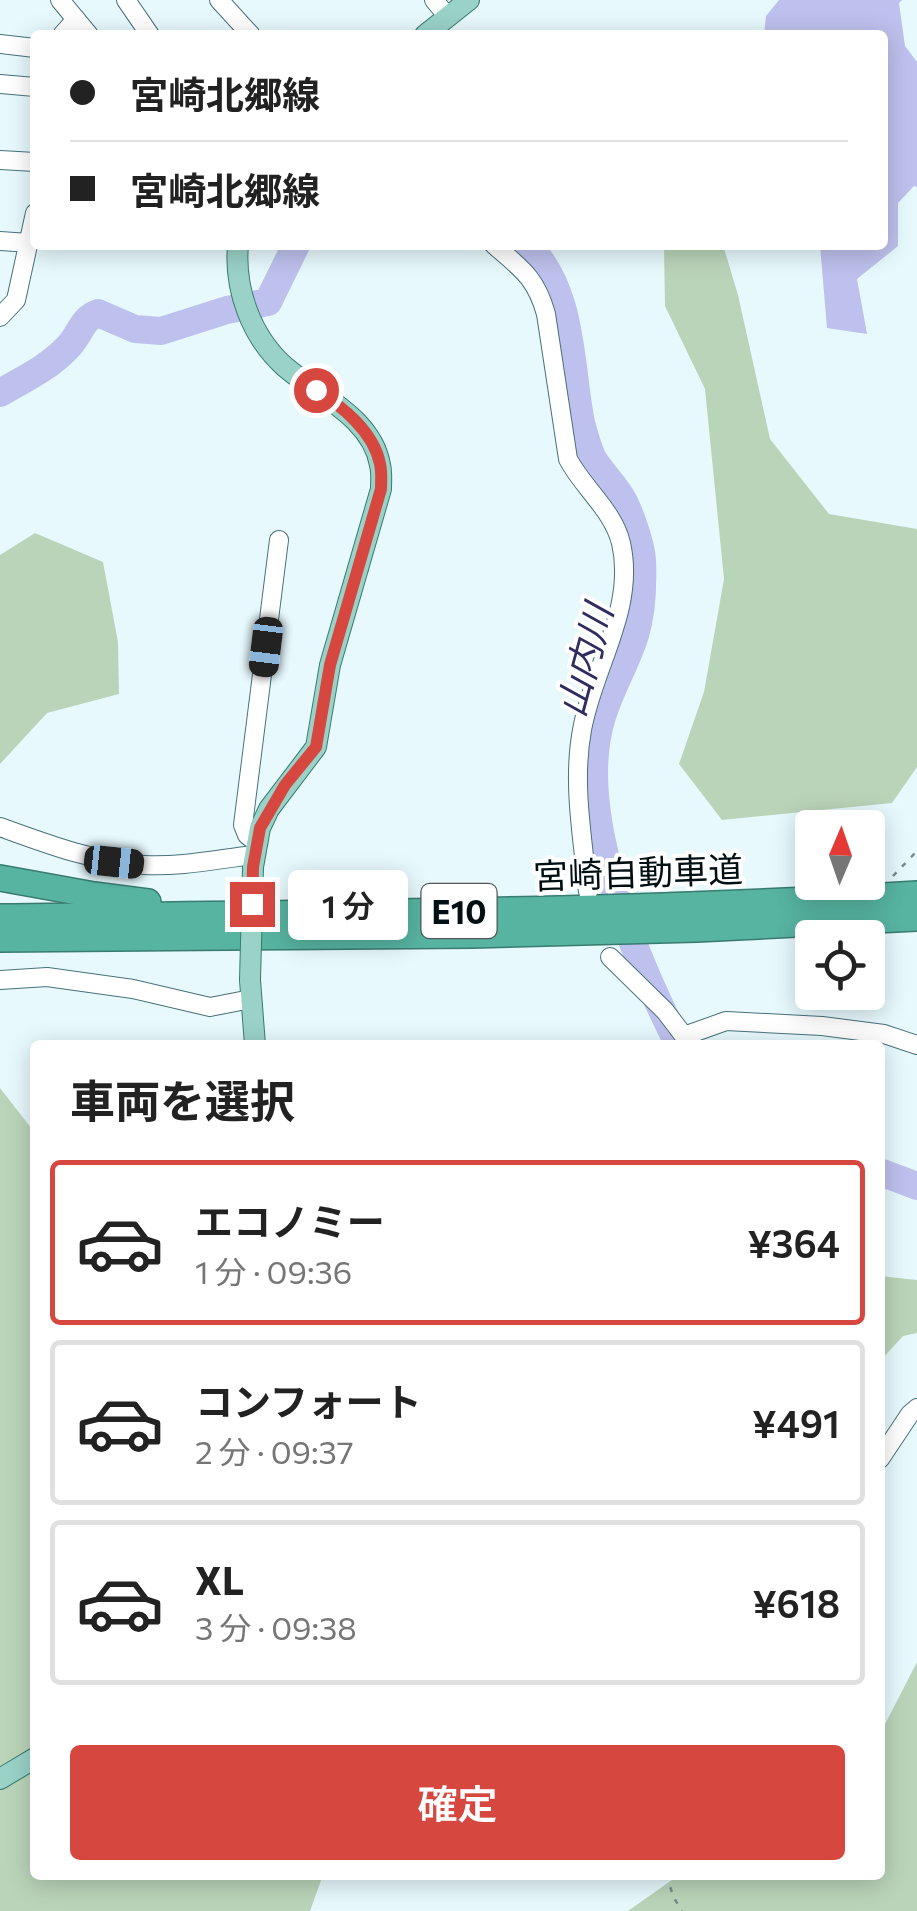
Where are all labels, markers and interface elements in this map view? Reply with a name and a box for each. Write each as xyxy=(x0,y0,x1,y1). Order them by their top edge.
text: 宮崎北郷線 xyxy=(130,70,320,117)
text: 宮崎北郷線 xyxy=(130,166,320,213)
route start xyxy=(294,368,339,413)
water label: 山内川 xyxy=(546,595,621,721)
car xyxy=(247,615,285,679)
north arrow xyxy=(795,810,885,900)
map controls xyxy=(795,810,885,1010)
car xyxy=(83,844,145,880)
street label: 宮崎自動車道 xyxy=(532,846,744,896)
callout: 1 分 xyxy=(287,869,407,939)
route end xyxy=(230,882,275,927)
road number: E10 xyxy=(422,884,496,938)
text: 1 分 xyxy=(322,885,374,925)
button: locate xyxy=(795,920,885,1010)
text: 車両を選択 xyxy=(70,1072,295,1127)
text: エコノミー xyxy=(195,1197,385,1244)
icon: car xyxy=(75,1198,165,1288)
text: ¥364 xyxy=(747,1219,840,1266)
text: 1 分 · 09:36 xyxy=(195,1251,352,1291)
text: コンフォート xyxy=(195,1377,422,1424)
icon: car xyxy=(75,1378,165,1468)
text: ¥491 xyxy=(752,1399,840,1446)
text: 2 分 · 09:37 xyxy=(195,1431,354,1471)
text: XL xyxy=(195,1556,244,1603)
icon: car xyxy=(75,1558,165,1648)
text: ¥618 xyxy=(752,1579,840,1626)
text: 3 分 · 09:38 xyxy=(195,1607,357,1647)
button: 確定 xyxy=(70,1745,845,1860)

